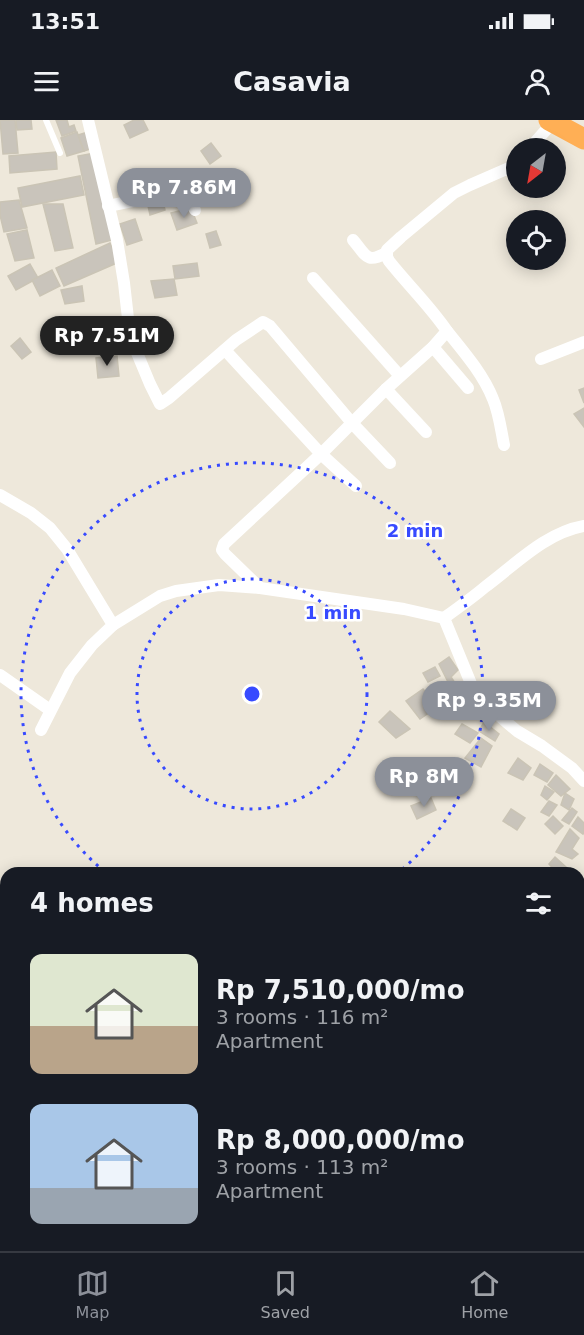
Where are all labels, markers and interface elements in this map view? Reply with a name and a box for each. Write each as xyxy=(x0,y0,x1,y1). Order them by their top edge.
text: 13:51 xyxy=(30,9,100,34)
icon: menu xyxy=(30,65,63,98)
icon: person xyxy=(521,65,554,98)
text: Casavia xyxy=(233,66,351,97)
north arrow xyxy=(506,138,566,198)
map controls xyxy=(506,138,566,270)
pin: Rp 7.86M xyxy=(122,168,246,219)
text: Rp 7.86M xyxy=(131,175,237,199)
button: locate xyxy=(506,210,566,270)
pin: Rp 7.51M xyxy=(45,316,169,367)
text: Rp 7.51M xyxy=(54,323,160,347)
text: 2 min xyxy=(387,520,443,541)
text: 1 min xyxy=(305,602,361,623)
pin: Rp 9.35M xyxy=(427,681,551,732)
centre of rings xyxy=(242,684,262,704)
text: Rp 9.35M xyxy=(436,688,542,712)
pin: Rp 8M xyxy=(382,757,466,808)
text: Rp 8M xyxy=(389,764,459,788)
icon: filters xyxy=(522,887,555,920)
text: 4 homes xyxy=(30,888,154,918)
text: Rp 7,510,000/mo xyxy=(216,975,465,1005)
icon: home xyxy=(78,978,150,1050)
text: 3 rooms · 116 m² xyxy=(216,1005,388,1029)
text: Apartment xyxy=(216,1029,323,1053)
text: Rp 8,000,000/mo xyxy=(216,1125,465,1155)
icon: home xyxy=(78,1128,150,1200)
text: 3 rooms · 113 m² xyxy=(216,1155,388,1179)
text: Apartment xyxy=(216,1179,323,1203)
tab: Map xyxy=(76,1267,109,1322)
tab: Saved xyxy=(261,1267,310,1322)
tab: Home xyxy=(461,1267,508,1322)

